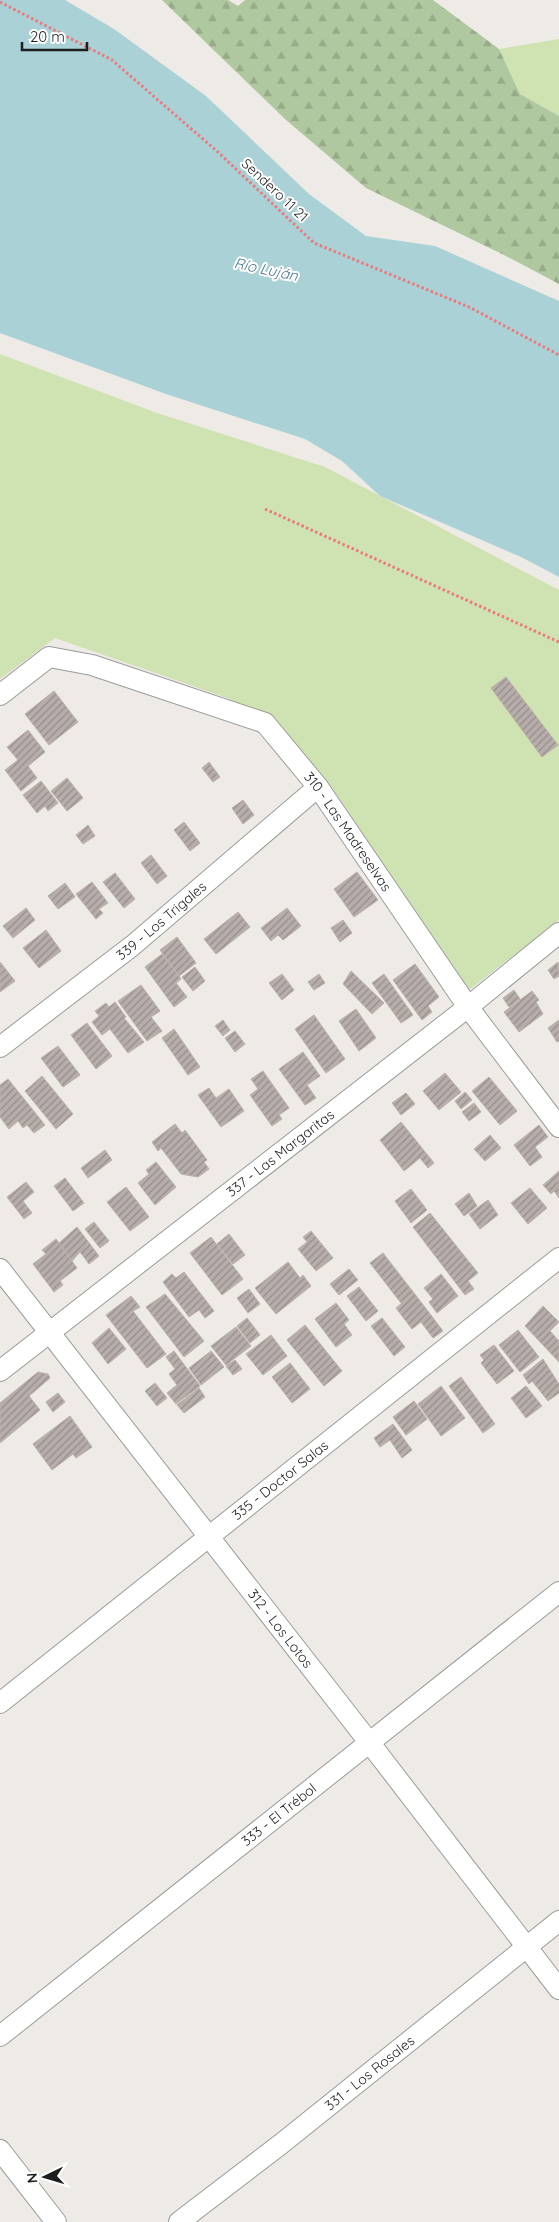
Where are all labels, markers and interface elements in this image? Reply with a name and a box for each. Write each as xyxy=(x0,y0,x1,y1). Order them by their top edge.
scale bar xyxy=(22,20,88,52)
text: 20 m xyxy=(30,27,65,46)
street label: Sendero 11 21 xyxy=(238,155,312,225)
water label: Río Luján xyxy=(232,253,300,285)
street label: 310 - Las Madreselvas xyxy=(300,768,396,895)
street label: 339 - Los Trigales xyxy=(113,877,210,964)
street label: 337 - Las Margaritas xyxy=(223,1105,338,1201)
street label: 335 - Doctor Salas xyxy=(228,1436,332,1524)
street label: 312 - Los Lotos xyxy=(244,1585,317,1672)
street label: 333 - El Trébol xyxy=(238,1779,320,1850)
street label: 331 - Los Rosales xyxy=(321,2032,418,2114)
north arrow xyxy=(20,2152,70,2202)
text: N xyxy=(23,2172,41,2184)

